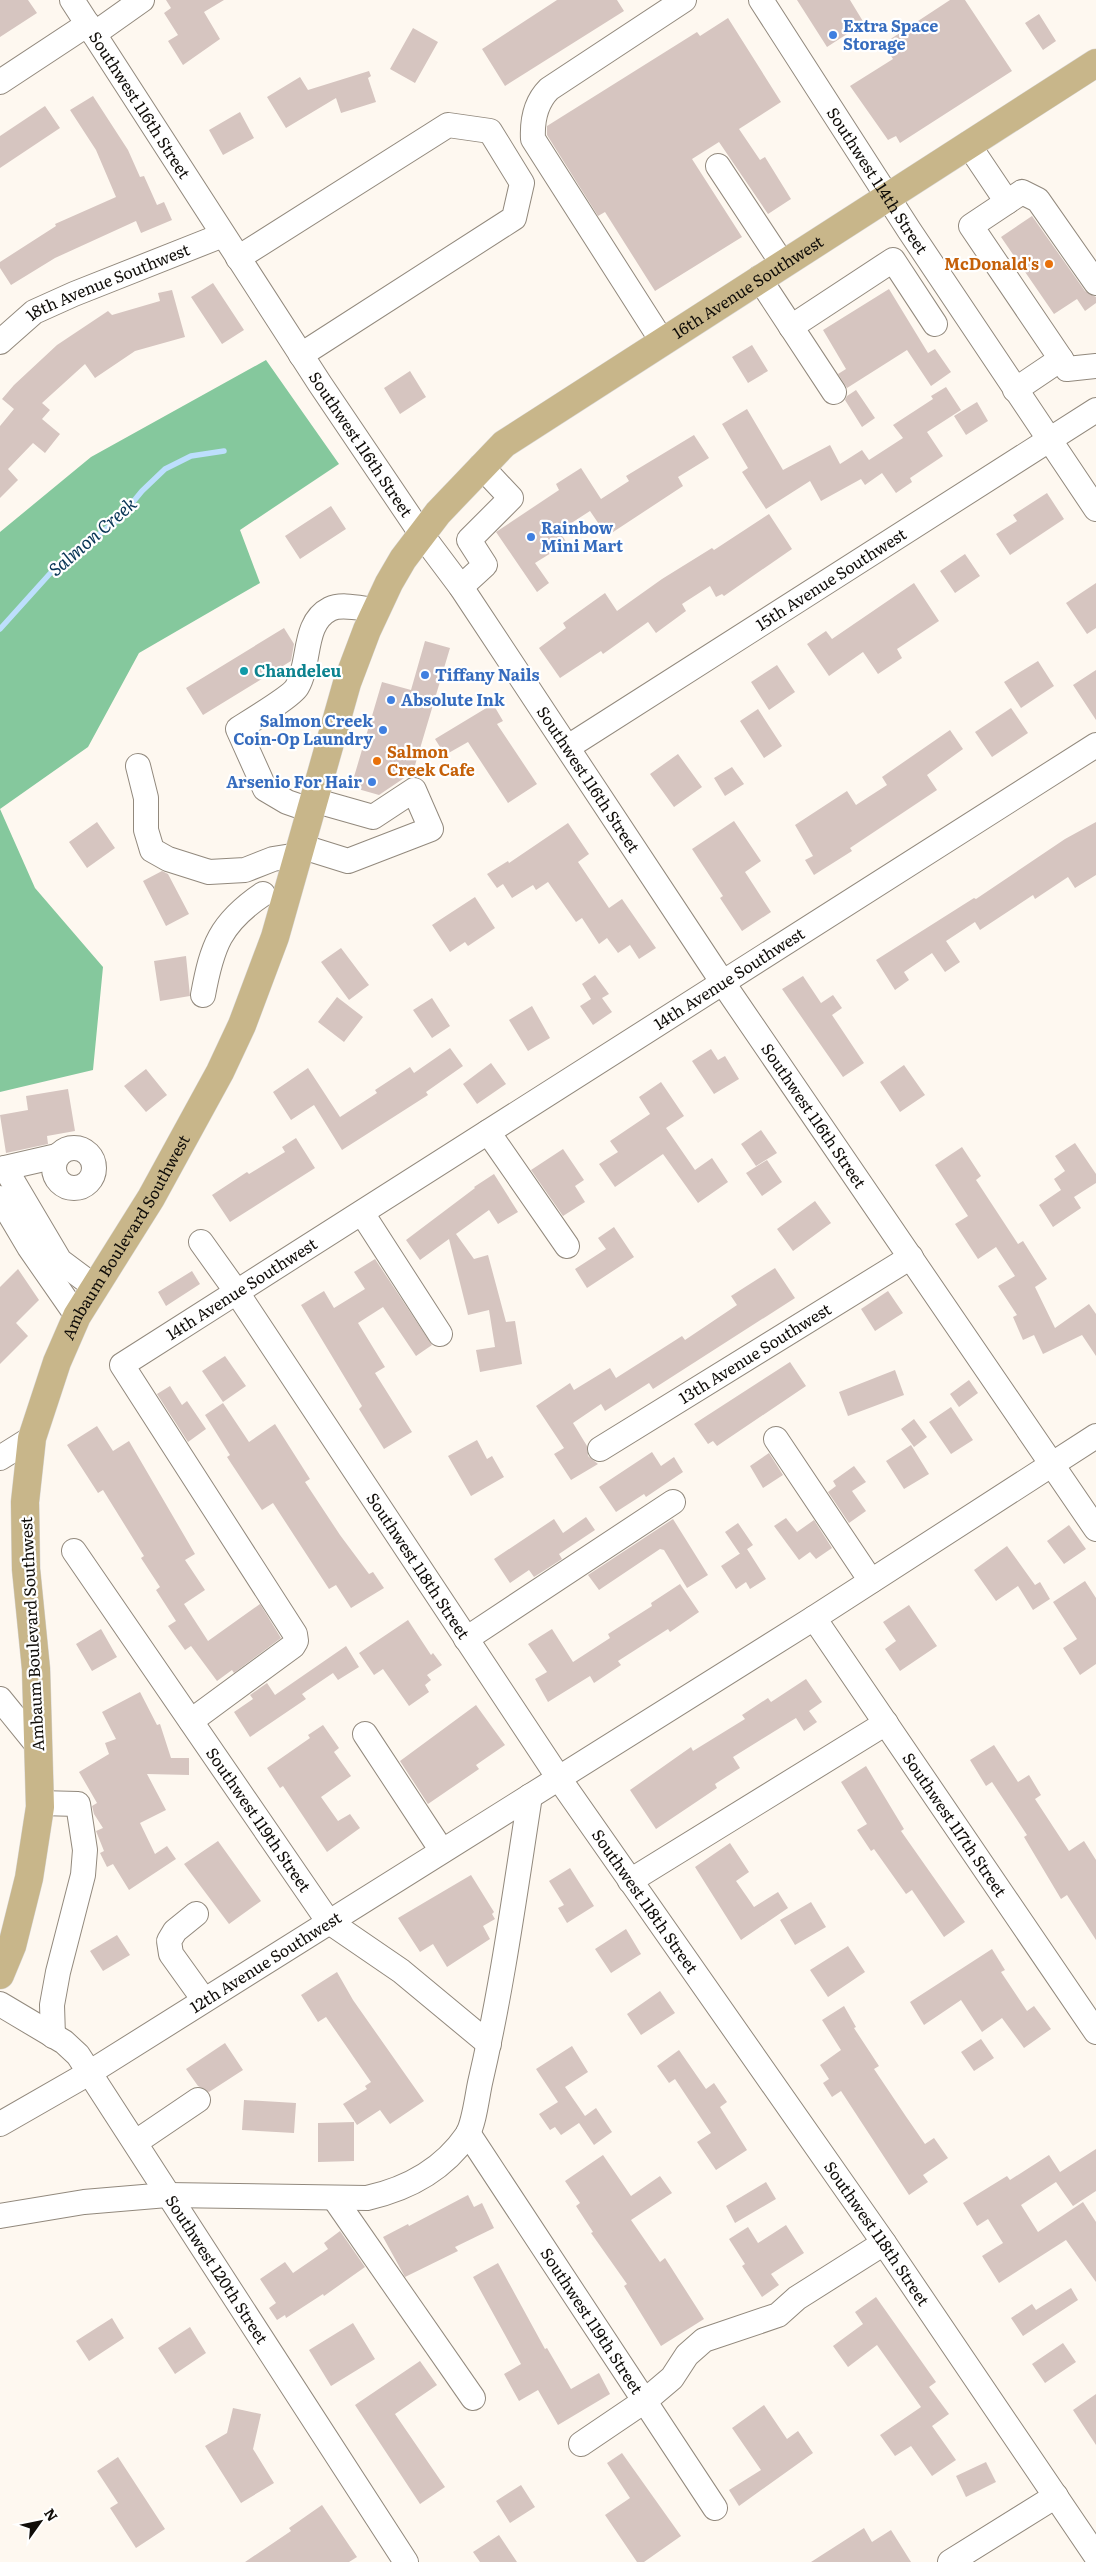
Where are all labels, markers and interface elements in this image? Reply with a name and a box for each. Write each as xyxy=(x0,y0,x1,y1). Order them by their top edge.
place label: Extra Space Storage xyxy=(843,13,938,55)
street label: Southwest 116th Street xyxy=(84,26,197,183)
marker: Extra Space Storage xyxy=(827,29,839,41)
street label: Southwest 114th Street xyxy=(822,102,935,259)
street label: 16th Avenue Southwest xyxy=(667,228,828,344)
street label: 18th Avenue Southwest xyxy=(19,236,193,326)
place label: McDonald's xyxy=(944,251,1039,275)
marker: McDonald's xyxy=(1043,258,1055,270)
street label: Southwest 116th Street xyxy=(304,366,420,522)
water label: Salmon Creek xyxy=(42,490,142,582)
place label: Rainbow Mini Mart xyxy=(541,515,623,557)
street label: 15th Avenue Southwest xyxy=(750,521,911,635)
marker: Rainbow Mini Mart xyxy=(525,531,537,543)
place label: Chandeleu xyxy=(254,658,341,682)
place label: Tiffany Nails xyxy=(435,662,540,686)
marker: Chandeleu xyxy=(238,665,250,677)
marker: Tiffany Nails xyxy=(419,669,431,681)
place label: Absolute Ink xyxy=(401,687,505,711)
marker: Absolute Ink xyxy=(385,694,397,706)
street label: Southwest 116th Street xyxy=(532,701,647,857)
place label: Salmon Creek Coin-Op Laundry xyxy=(233,708,373,750)
marker: Salmon Creek Coin-Op Laundry xyxy=(377,724,389,736)
place label: Salmon Creek Cafe xyxy=(387,739,475,781)
marker: Salmon Creek Cafe xyxy=(371,755,383,767)
place label: Arsenio For Hair xyxy=(226,769,362,793)
marker: Arsenio For Hair xyxy=(366,776,378,788)
street label: 14th Avenue Southwest xyxy=(648,920,809,1035)
street label: Southwest 116th Street xyxy=(756,1038,873,1193)
street label: Ambaum Boulevard Southwest xyxy=(55,1129,195,1343)
street label: 14th Avenue Southwest xyxy=(161,1231,322,1345)
street label: 13th Avenue Southwest xyxy=(674,1296,836,1409)
street label: Southwest 118th Street xyxy=(362,1487,477,1644)
street label: Ambaum Boulevard Southwest xyxy=(13,1516,49,1752)
street label: Southwest 119th Street xyxy=(201,1742,318,1897)
street label: Southwest 117th Street xyxy=(898,1747,1014,1902)
street label: Southwest 118th Street xyxy=(587,1824,705,1978)
street label: 12th Avenue Southwest xyxy=(185,1905,346,2018)
street label: Southwest 118th Street xyxy=(819,2156,936,2311)
street label: Southwest 120th Street xyxy=(160,2190,275,2349)
street label: Southwest 119th Street xyxy=(536,2242,650,2399)
north arrow xyxy=(15,2497,65,2547)
text: N xyxy=(40,2504,63,2525)

